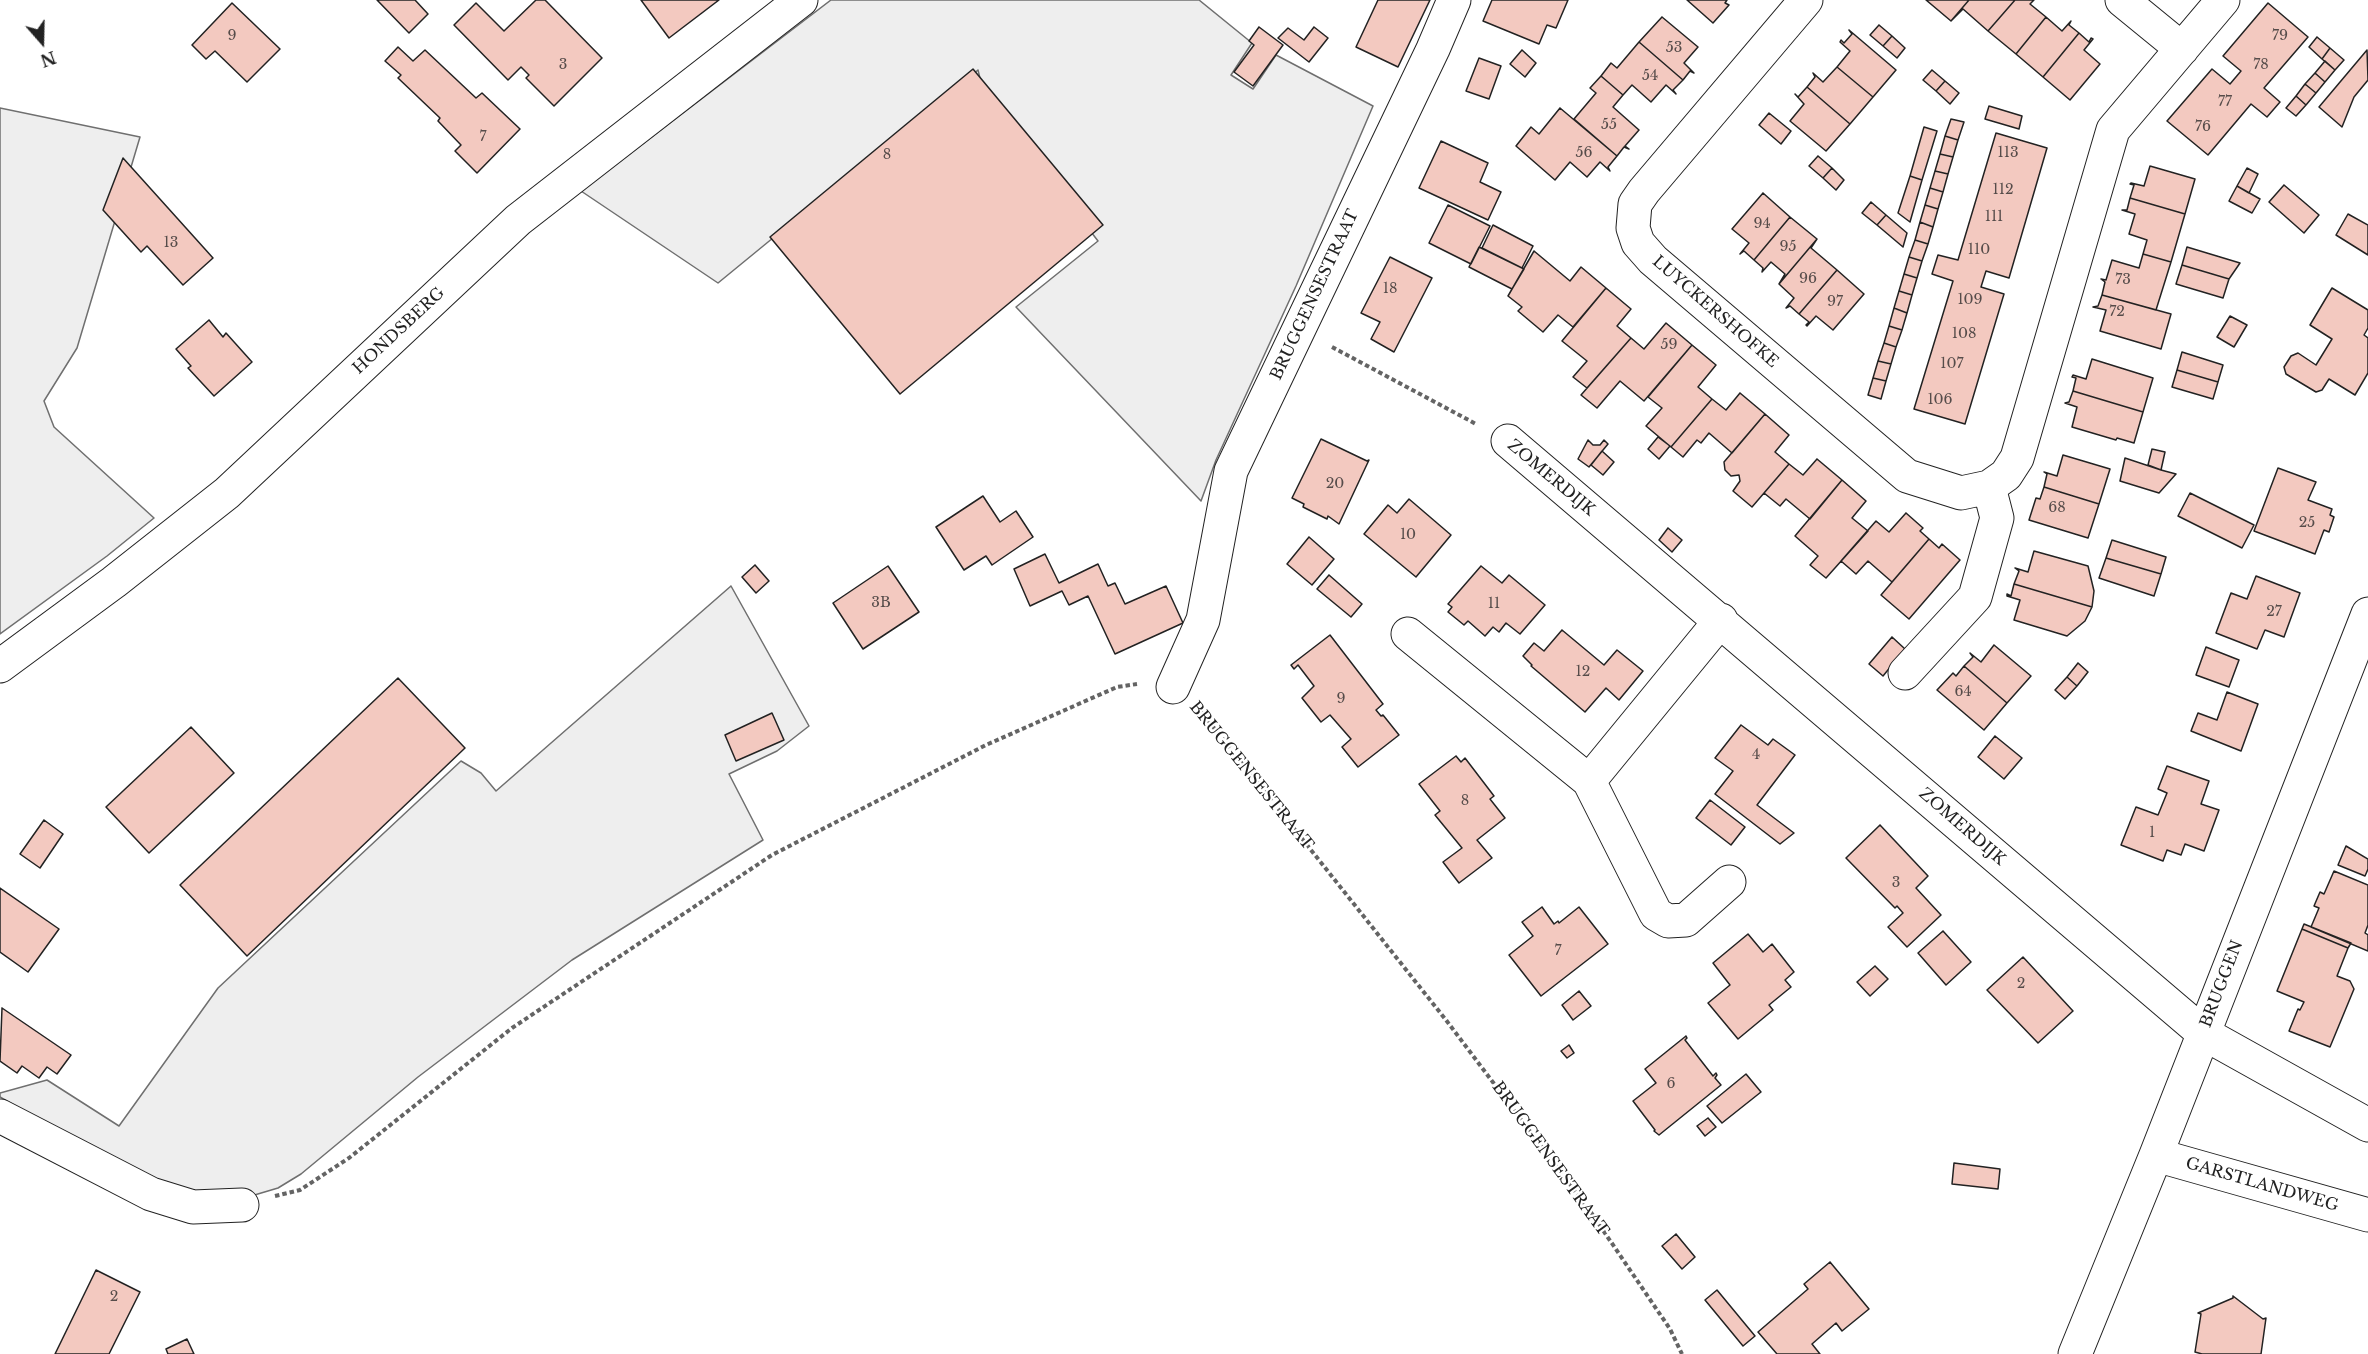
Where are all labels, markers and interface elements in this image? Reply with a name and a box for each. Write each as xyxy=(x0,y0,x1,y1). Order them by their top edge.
north arrow xyxy=(12,12,72,72)
house number: 9 xyxy=(227,28,237,44)
house number: 79 xyxy=(2272,28,2288,44)
house number: 53 xyxy=(1666,40,1682,56)
text: N xyxy=(38,47,59,71)
house number: 3 xyxy=(559,57,567,73)
house number: 78 xyxy=(2253,57,2269,73)
house number: 54 xyxy=(1642,68,1658,84)
house number: 77 xyxy=(2218,94,2232,110)
house number: 55 xyxy=(1601,117,1617,133)
house number: 76 xyxy=(2195,119,2211,135)
house number: 7 xyxy=(479,129,487,145)
house number: 56 xyxy=(1576,145,1592,161)
house number: 113 xyxy=(1997,145,2019,161)
house number: 8 xyxy=(883,147,891,163)
house number: 112 xyxy=(1992,182,2014,198)
street label: BRUGGENSESTRAAT xyxy=(1267,207,1363,383)
house number: 111 xyxy=(1985,209,2003,225)
house number: 94 xyxy=(1753,216,1771,232)
house number: 13 xyxy=(164,235,178,251)
house number: 95 xyxy=(1780,239,1796,255)
house number: 110 xyxy=(1968,242,1990,258)
street label: LUYCKERSHOFKE xyxy=(1648,252,1782,372)
house number: 96 xyxy=(1799,271,1817,287)
house number: 73 xyxy=(2115,272,2131,288)
house number: 18 xyxy=(1383,281,1397,297)
street label: HONDSBERG xyxy=(349,284,449,378)
house number: 109 xyxy=(1957,292,1983,308)
house number: 97 xyxy=(1827,294,1843,310)
house number: 72 xyxy=(2109,304,2125,320)
house number: 108 xyxy=(1952,326,1976,342)
house number: 59 xyxy=(1661,337,1677,353)
house number: 107 xyxy=(1940,356,1964,372)
house number: 106 xyxy=(1927,392,1953,408)
street label: ZOMERDIJK xyxy=(1503,436,1599,520)
house number: 20 xyxy=(1326,476,1344,492)
house number: 68 xyxy=(2048,500,2066,516)
house number: 25 xyxy=(2299,515,2315,531)
house number: 10 xyxy=(1400,527,1416,543)
house number: 3B xyxy=(871,595,891,611)
house number: 11 xyxy=(1488,596,1500,612)
house number: 27 xyxy=(2266,604,2282,620)
house number: 12 xyxy=(1576,664,1590,680)
house number: 64 xyxy=(1954,684,1972,700)
house number: 9 xyxy=(1336,691,1346,707)
street label: BRUGGENSESTRAAT xyxy=(1185,698,1317,854)
house number: 4 xyxy=(1752,747,1760,763)
street label: ZOMERDIJK xyxy=(1915,784,2009,870)
house number: 8 xyxy=(1461,793,1469,809)
house number: 1 xyxy=(2149,825,2155,841)
house number: 3 xyxy=(1892,875,1900,891)
street label: BRUGGEN xyxy=(2197,938,2247,1030)
house number: 7 xyxy=(1554,943,1562,959)
house number: 2 xyxy=(2017,976,2025,992)
house number: 6 xyxy=(1666,1076,1676,1092)
street label: BRUGGENSESTRAAT xyxy=(1488,1078,1612,1240)
street label: GARSTLANDWEG xyxy=(2183,1154,2341,1216)
house number: 2 xyxy=(110,1289,118,1305)

